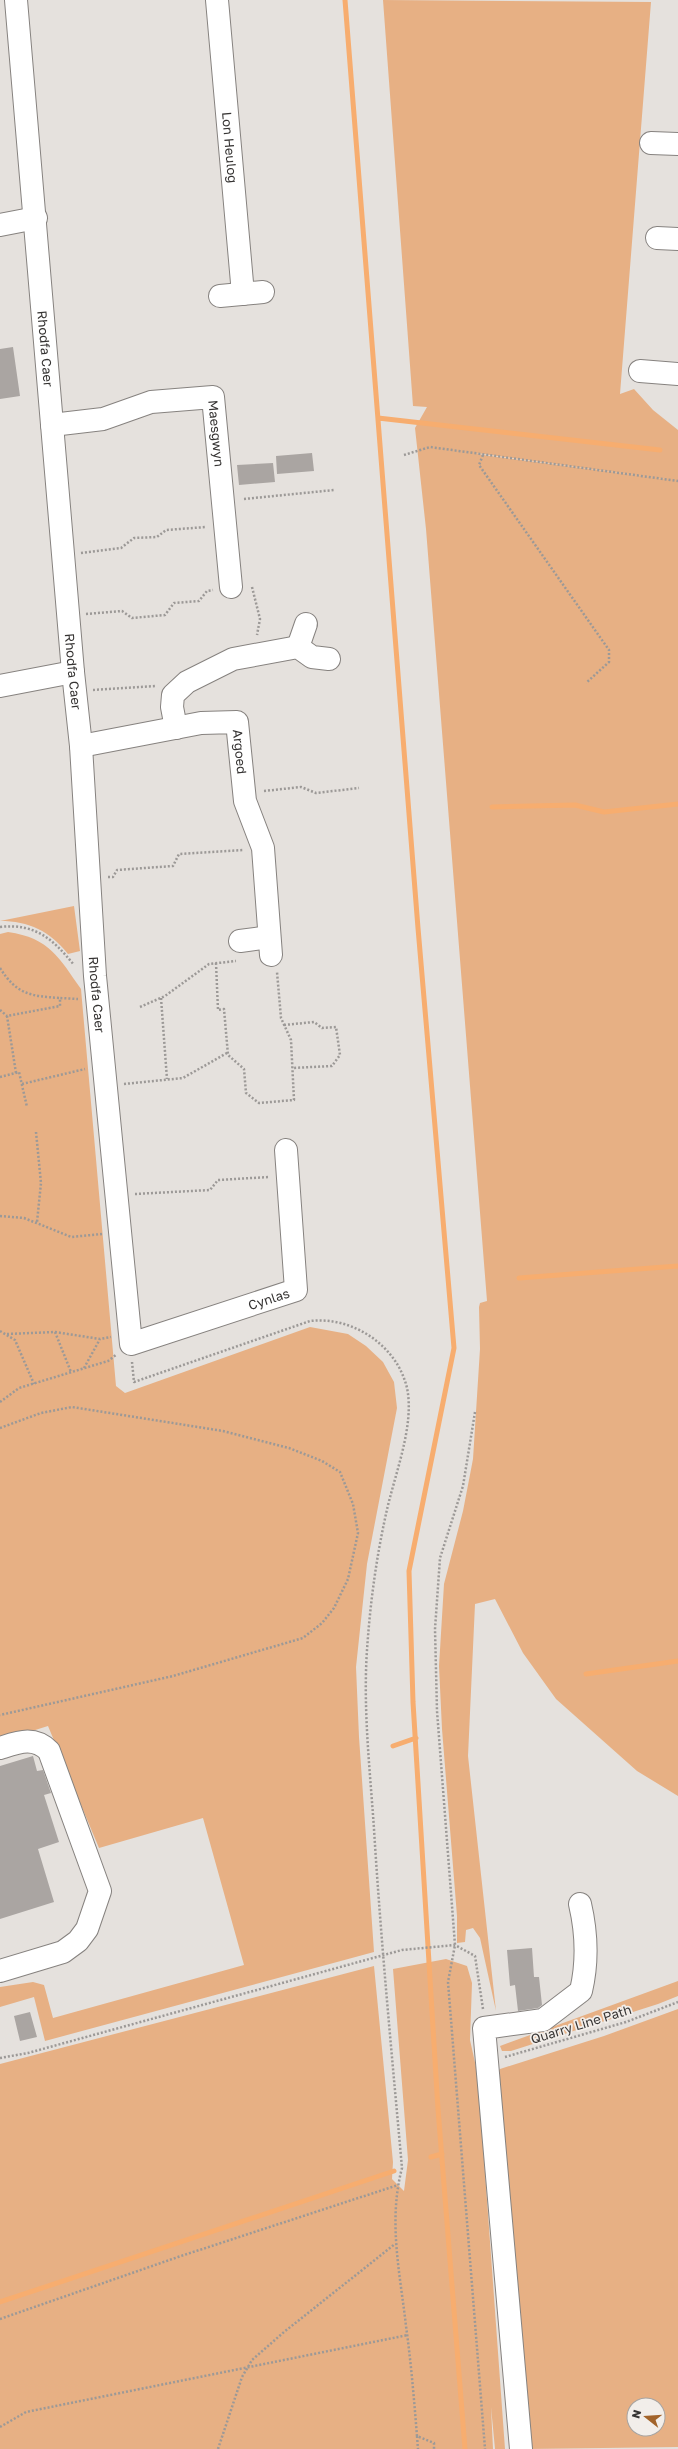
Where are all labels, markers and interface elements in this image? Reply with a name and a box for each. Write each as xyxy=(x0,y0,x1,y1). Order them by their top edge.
street label: Lon Heulog xyxy=(219,111,241,184)
street label: Rhodfa Caer xyxy=(34,310,57,388)
street label: Maesgwyn xyxy=(205,399,228,467)
street label: Rhodfa Caer xyxy=(62,633,85,711)
street label: Argoed xyxy=(230,728,250,775)
street label: Rhodfa Caer xyxy=(86,956,109,1034)
street label: Cynlas xyxy=(246,1285,292,1313)
street label: Quarry Line Path xyxy=(529,2001,633,2047)
north arrow xyxy=(626,2397,666,2437)
text: N xyxy=(629,2408,643,2420)

